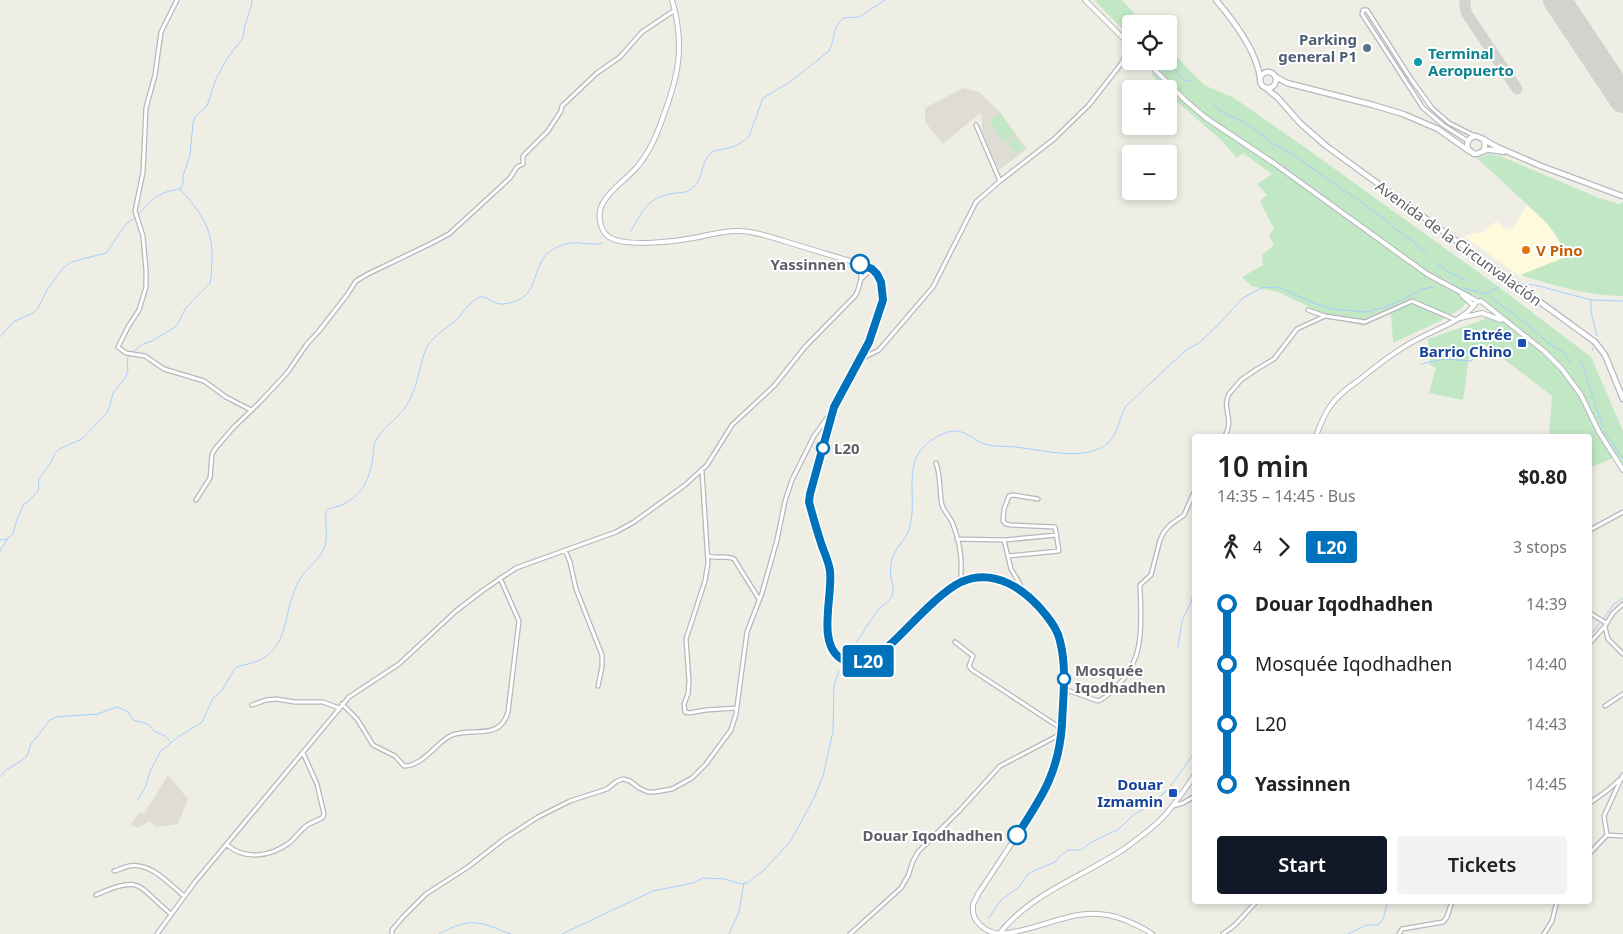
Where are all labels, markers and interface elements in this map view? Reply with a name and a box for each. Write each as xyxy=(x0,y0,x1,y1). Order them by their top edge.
map controls xyxy=(1122,15,1177,200)
button: locate xyxy=(1122,15,1177,70)
place label: Parking general P1 xyxy=(1278,29,1357,66)
marker: Parking general P1 xyxy=(1361,42,1373,54)
place label: Terminal Aeropuerto xyxy=(1428,43,1514,80)
marker: Terminal Aeropuerto xyxy=(1412,56,1424,68)
button: + xyxy=(1122,80,1177,135)
button: − xyxy=(1122,145,1177,200)
street label: Avenida de la Circunvalación xyxy=(1372,176,1546,310)
place label: V Pino xyxy=(1536,240,1583,260)
marker: V Pino xyxy=(1520,244,1532,256)
place label: Yassinnen xyxy=(771,254,846,274)
marker: Yassinnen xyxy=(850,254,870,274)
place label: Entrée Barrio Chino xyxy=(1419,324,1512,361)
marker: Entrée Barrio Chino xyxy=(1516,337,1528,349)
place label: L20 xyxy=(834,438,860,458)
marker: L20 xyxy=(816,441,830,455)
text: 10 min xyxy=(1217,447,1309,485)
text: $0.80 xyxy=(1518,464,1567,490)
text: 14:35 – 14:45 · Bus xyxy=(1217,485,1356,507)
icon: walk xyxy=(1217,533,1245,561)
icon: forward xyxy=(1270,533,1298,561)
text: L20 xyxy=(1316,535,1347,559)
text: 4 xyxy=(1253,536,1262,558)
text: 3 stops xyxy=(1513,536,1567,558)
text: Douar Iqodhadhen xyxy=(1255,591,1433,617)
text: 14:39 xyxy=(1526,593,1567,615)
line badge: L20 xyxy=(839,645,897,677)
text: L20 xyxy=(853,649,883,673)
text: Mosquée Iqodhadhen xyxy=(1255,651,1452,677)
text: 14:40 xyxy=(1526,653,1567,675)
place label: Mosquée Iqodhadhen xyxy=(1075,660,1166,697)
marker: Mosquée Iqodhadhen xyxy=(1057,672,1071,686)
text: L20 xyxy=(1255,711,1287,737)
text: 14:43 xyxy=(1526,713,1567,735)
text: Yassinnen xyxy=(1255,771,1350,797)
text: 14:45 xyxy=(1526,773,1567,795)
place label: Douar Izmamin xyxy=(1097,774,1163,811)
marker: Douar Izmamin xyxy=(1167,787,1179,799)
place label: Douar Iqodhadhen xyxy=(862,825,1003,845)
marker: Douar Iqodhadhen xyxy=(1007,825,1027,845)
button: Start xyxy=(1217,836,1387,894)
button: Tickets xyxy=(1397,836,1567,894)

